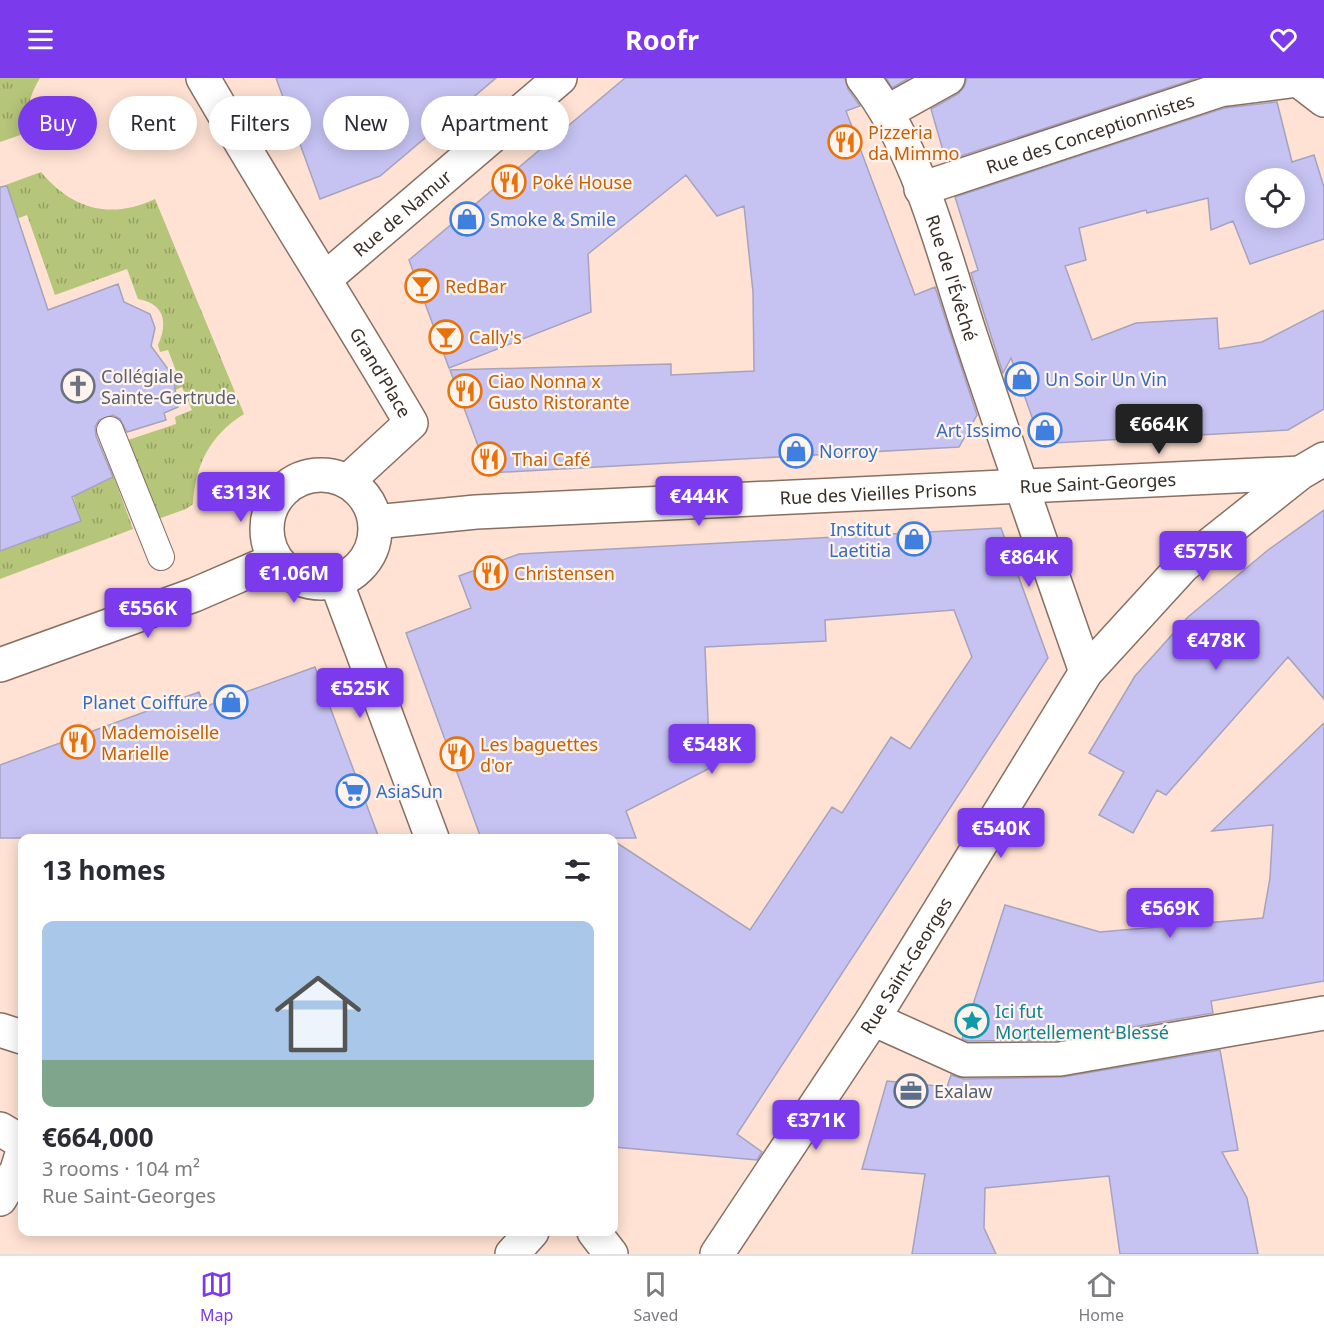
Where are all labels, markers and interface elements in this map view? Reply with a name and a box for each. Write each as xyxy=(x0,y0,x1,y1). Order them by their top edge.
text: Roofr xyxy=(625,21,699,58)
icon: menu xyxy=(24,23,57,56)
icon: heart xyxy=(1267,23,1300,56)
street label: Rue des Conceptionnistes xyxy=(983,87,1197,179)
chip: Buy xyxy=(18,96,97,150)
chip: Rent xyxy=(109,96,197,150)
chip: Filters xyxy=(209,96,311,150)
chip: New xyxy=(323,96,409,150)
chip: Apartment xyxy=(421,96,569,150)
place label: Pizzeria da Mimmo xyxy=(868,120,959,165)
restaurant icon: Pizzeria da Mimmo xyxy=(827,124,863,160)
street label: Rue de Namur xyxy=(348,164,457,262)
restaurant icon: Poké House xyxy=(491,164,527,200)
map controls xyxy=(1245,168,1305,228)
button: locate xyxy=(1245,168,1305,228)
place label: Poké House xyxy=(532,170,632,194)
shop icon: Smoke & Smile xyxy=(449,201,485,237)
place label: Smoke & Smile xyxy=(490,207,616,231)
street label: Rue de l'Évêché xyxy=(921,211,983,344)
bar icon: RedBar xyxy=(404,268,440,304)
place label: RedBar xyxy=(445,274,507,298)
bar icon: Cally's xyxy=(428,319,464,355)
street label: Grand'Place xyxy=(345,323,417,422)
place label: Cally's xyxy=(469,325,522,349)
shop icon: Un Soir Un Vin xyxy=(1004,361,1040,397)
place label: Collégiale Sainte-Gertrude xyxy=(101,364,236,409)
place label: Un Soir Un Vin xyxy=(1045,367,1167,391)
church icon: Collégiale Sainte-Gertrude xyxy=(60,368,96,404)
place label: Ciao Nonna x Gusto Ristorante xyxy=(488,369,630,414)
restaurant icon: Ciao Nonna x Gusto Ristorante xyxy=(447,373,483,409)
pin: €664K xyxy=(1117,404,1201,455)
text: €664K xyxy=(1129,410,1189,437)
shop icon: Art Issimo xyxy=(1027,412,1063,448)
place label: Art Issimo xyxy=(936,418,1022,442)
shop icon: Norroy xyxy=(778,433,814,469)
place label: Norroy xyxy=(819,439,879,463)
restaurant icon: Thai Café xyxy=(471,441,507,477)
place label: Thai Café xyxy=(512,447,590,471)
street label: Rue Saint-Georges xyxy=(1019,467,1177,498)
pin: €313K xyxy=(199,472,283,523)
pin: €444K xyxy=(657,476,741,527)
street label: Rue des Vieilles Prisons xyxy=(779,476,977,510)
text: €313K xyxy=(211,478,271,505)
text: €444K xyxy=(669,482,729,509)
place label: Institut Laetitia xyxy=(829,517,891,562)
shop icon: Institut Laetitia xyxy=(896,521,932,557)
pin: €575K xyxy=(1161,531,1245,582)
pin: €864K xyxy=(987,537,1071,588)
text: €575K xyxy=(1173,537,1233,564)
text: €864K xyxy=(999,543,1059,570)
pin: €1.06M xyxy=(245,553,343,604)
restaurant icon: Christensen xyxy=(473,555,509,591)
text: €1.06M xyxy=(259,559,329,586)
place label: Christensen xyxy=(514,561,615,585)
pin: €556K xyxy=(106,588,190,639)
text: €556K xyxy=(118,594,178,621)
pin: €478K xyxy=(1174,620,1258,671)
text: €478K xyxy=(1186,626,1246,653)
pin: €525K xyxy=(318,668,402,719)
text: €525K xyxy=(330,674,390,701)
shop icon: Planet Coiffure xyxy=(213,684,249,720)
place label: Planet Coiffure xyxy=(82,690,208,714)
place label: Mademoiselle Marielle xyxy=(101,720,219,765)
restaurant icon: Mademoiselle Marielle xyxy=(60,724,96,760)
pin: €548K xyxy=(670,724,754,775)
text: €548K xyxy=(682,730,742,757)
place label: Les baguettes d'or xyxy=(480,732,598,777)
restaurant icon: Les baguettes d'or xyxy=(439,736,475,772)
supermarket icon: AsiaSun xyxy=(335,773,371,809)
place label: AsiaSun xyxy=(376,779,443,803)
pin: €540K xyxy=(959,808,1043,859)
text: €540K xyxy=(971,814,1031,841)
text: 13 homes xyxy=(42,852,166,888)
icon: filters xyxy=(561,854,594,887)
pin: €569K xyxy=(1128,888,1212,939)
street label: Rue Saint-Georges xyxy=(855,892,957,1038)
text: €569K xyxy=(1140,894,1200,921)
icon: home xyxy=(264,960,372,1068)
place label: Ici fut Mortellement Blessé xyxy=(995,999,1169,1044)
place icon: Ici fut Mortellement Blessé xyxy=(954,1003,990,1039)
office icon: Exalaw xyxy=(893,1073,929,1109)
place label: Exalaw xyxy=(934,1079,993,1103)
pin: €371K xyxy=(774,1100,858,1151)
text: €371K xyxy=(786,1106,846,1133)
text: €664,000 xyxy=(42,1119,154,1155)
text: 3 rooms · 104 m² xyxy=(42,1155,200,1182)
text: Rue Saint-Georges xyxy=(42,1182,216,1209)
tab: Map xyxy=(200,1268,233,1326)
tab: Saved xyxy=(634,1268,678,1326)
tab: Home xyxy=(1078,1268,1124,1326)

